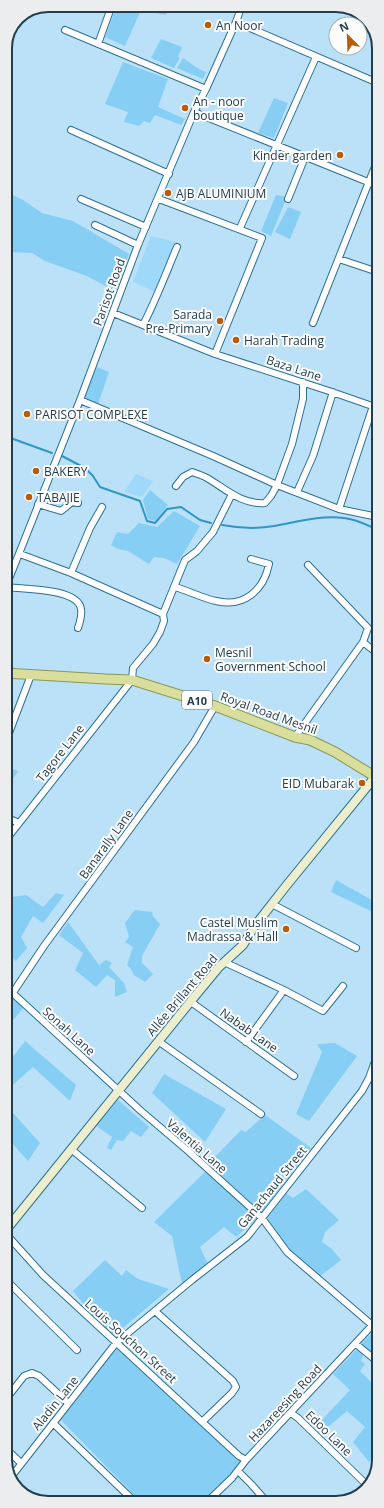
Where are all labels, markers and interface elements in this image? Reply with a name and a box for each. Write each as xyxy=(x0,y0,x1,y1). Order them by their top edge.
north arrow xyxy=(328,16,368,56)
place label: An Noor xyxy=(216,17,263,34)
text: N xyxy=(337,18,351,35)
marker: An Noor xyxy=(203,20,213,30)
place label: An - noor boutique xyxy=(193,93,245,124)
marker: An - noor boutique xyxy=(180,103,190,113)
place label: Kinder garden xyxy=(253,147,332,164)
marker: Kinder garden xyxy=(335,150,345,160)
place label: AJB ALUMINIUM xyxy=(176,185,266,202)
marker: AJB ALUMINIUM xyxy=(163,188,173,198)
street label: Parisot Road xyxy=(89,256,129,328)
place label: Sarada Pre-Primary xyxy=(145,306,213,337)
marker: Sarada Pre-Primary xyxy=(215,316,225,326)
place label: Harah Trading xyxy=(244,332,324,349)
marker: Harah Trading xyxy=(231,335,241,345)
street label: Baza Lane xyxy=(264,351,324,385)
place label: PARISOT COMPLEXE xyxy=(35,406,148,423)
marker: PARISOT COMPLEXE xyxy=(22,409,32,419)
place label: BAKERY xyxy=(44,463,88,480)
marker: BAKERY xyxy=(31,466,41,476)
place label: TABAJIE xyxy=(37,489,80,506)
marker: TABAJIE xyxy=(24,492,34,502)
place label: Mesnil Government School xyxy=(215,644,326,675)
marker: Mesnil Government School xyxy=(202,654,212,664)
street label: Royal Road Mesnil xyxy=(218,688,320,738)
road number: A10 xyxy=(182,691,212,709)
street label: Tagore Lane xyxy=(32,720,88,785)
place label: EID Mubarak xyxy=(282,775,355,792)
marker: EID Mubarak xyxy=(357,778,367,788)
street label: Banarally Lane xyxy=(75,806,137,882)
place label: Castel Muslim Madrassa & Hall xyxy=(187,914,278,945)
marker: Castel Muslim Madrassa & Hall xyxy=(281,924,291,934)
street label: Allée Brillant Road xyxy=(143,950,221,1040)
street label: Sonah Lane xyxy=(39,1003,99,1059)
street label: Nabab Lane xyxy=(217,1004,282,1056)
street label: Valentia Lane xyxy=(163,1115,231,1177)
street label: Ganachaud Street xyxy=(234,1143,310,1231)
street label: Louis Souchon Street xyxy=(81,1295,181,1387)
street label: Hazareesing Road xyxy=(244,1360,326,1446)
street label: Aladin Lane xyxy=(28,1372,82,1434)
street label: Edoo Lane xyxy=(302,1407,356,1460)

